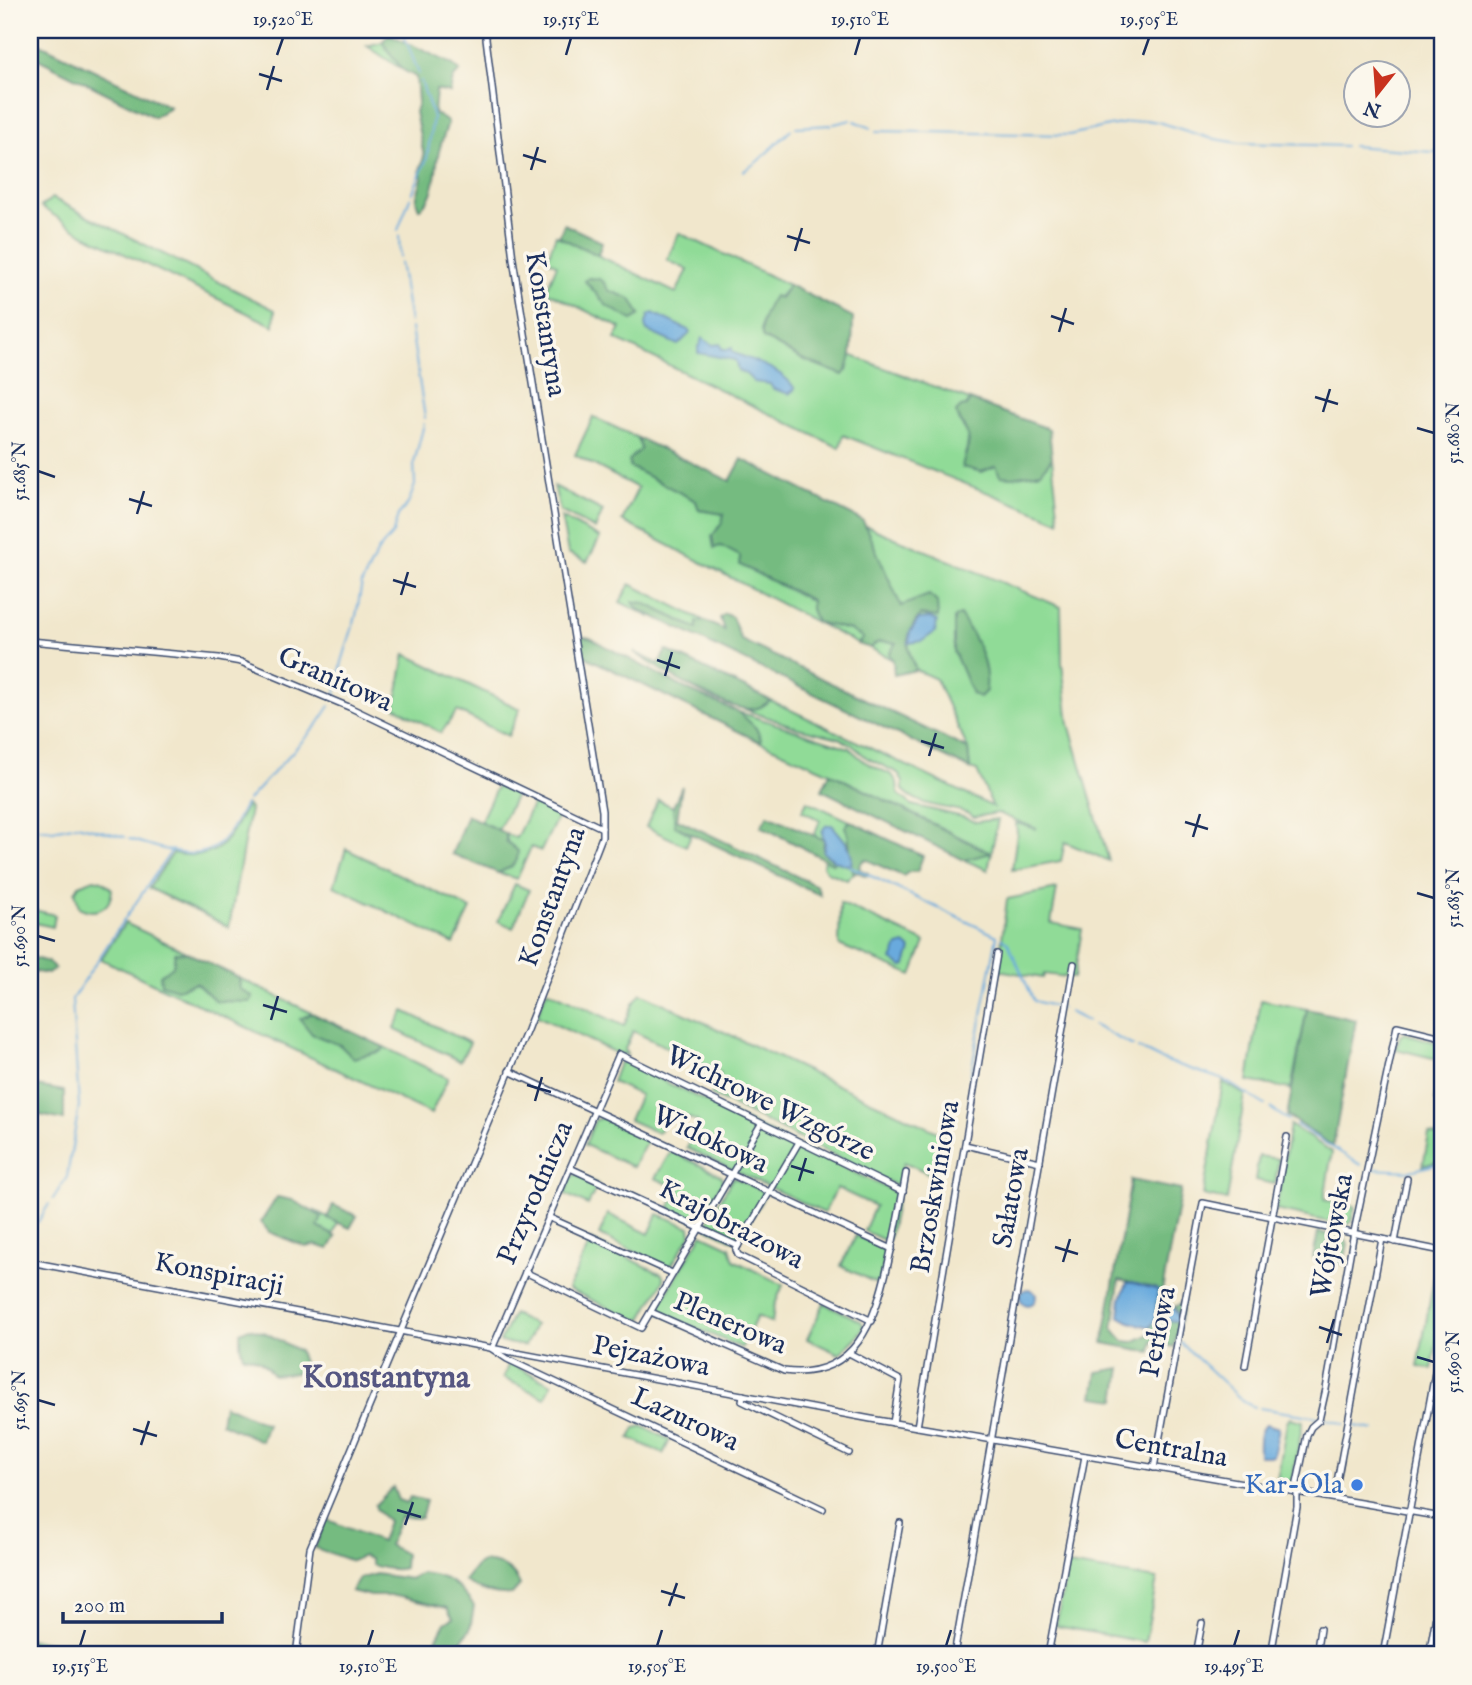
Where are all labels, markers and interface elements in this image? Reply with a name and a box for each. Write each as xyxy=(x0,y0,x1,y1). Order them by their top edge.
text: 19.520°E xyxy=(253,9,313,32)
text: 19.515°E xyxy=(543,9,599,32)
text: 19.510°E xyxy=(831,9,889,32)
text: 19.505°E xyxy=(1120,9,1178,32)
north arrow xyxy=(1342,60,1412,130)
text: N xyxy=(1361,94,1385,123)
street label: Konstantyna xyxy=(516,249,574,400)
text: 51.680°N xyxy=(1443,402,1466,464)
text: 51.685°N xyxy=(9,441,32,501)
street label: Granitowa xyxy=(272,639,399,721)
street label: Konstantyna xyxy=(511,821,595,972)
text: 51.685°N xyxy=(1443,868,1466,928)
text: 51.690°N xyxy=(9,904,32,967)
street label: Wichrowe Wzgórze xyxy=(660,1038,880,1170)
street label: Brzoskwiniowa xyxy=(904,1097,969,1276)
street label: Widokowa xyxy=(646,1098,774,1182)
street label: Przyrodnicza xyxy=(490,1115,582,1270)
street label: Sałatowa xyxy=(986,1144,1038,1251)
street label: Wójtowska xyxy=(1304,1170,1362,1301)
street label: Krajobrazowa xyxy=(652,1172,811,1278)
street label: Konspiracji xyxy=(151,1245,287,1305)
street label: Perłowa xyxy=(1133,1283,1185,1380)
street label: Plenerowa xyxy=(668,1284,793,1364)
street label: Pejzażowa xyxy=(589,1329,713,1386)
text: 51.690°N xyxy=(1443,1330,1466,1393)
district label: Konstantyna xyxy=(302,1358,471,1399)
text: 51.695°N xyxy=(9,1369,32,1430)
street label: Lazurowa xyxy=(625,1380,745,1461)
street label: Centralna xyxy=(1112,1422,1231,1476)
place label: Kar-Ola xyxy=(1244,1468,1344,1503)
marker: Kar-Ola xyxy=(1349,1477,1365,1493)
scale bar xyxy=(63,1580,222,1624)
text: 200 m xyxy=(74,1593,125,1620)
text: 19.515°E xyxy=(52,1656,108,1679)
text: 19.510°E xyxy=(339,1656,397,1679)
text: 19.505°E xyxy=(628,1656,686,1679)
text: 19.500°E xyxy=(916,1656,976,1679)
text: 19.495°E xyxy=(1204,1656,1264,1679)

